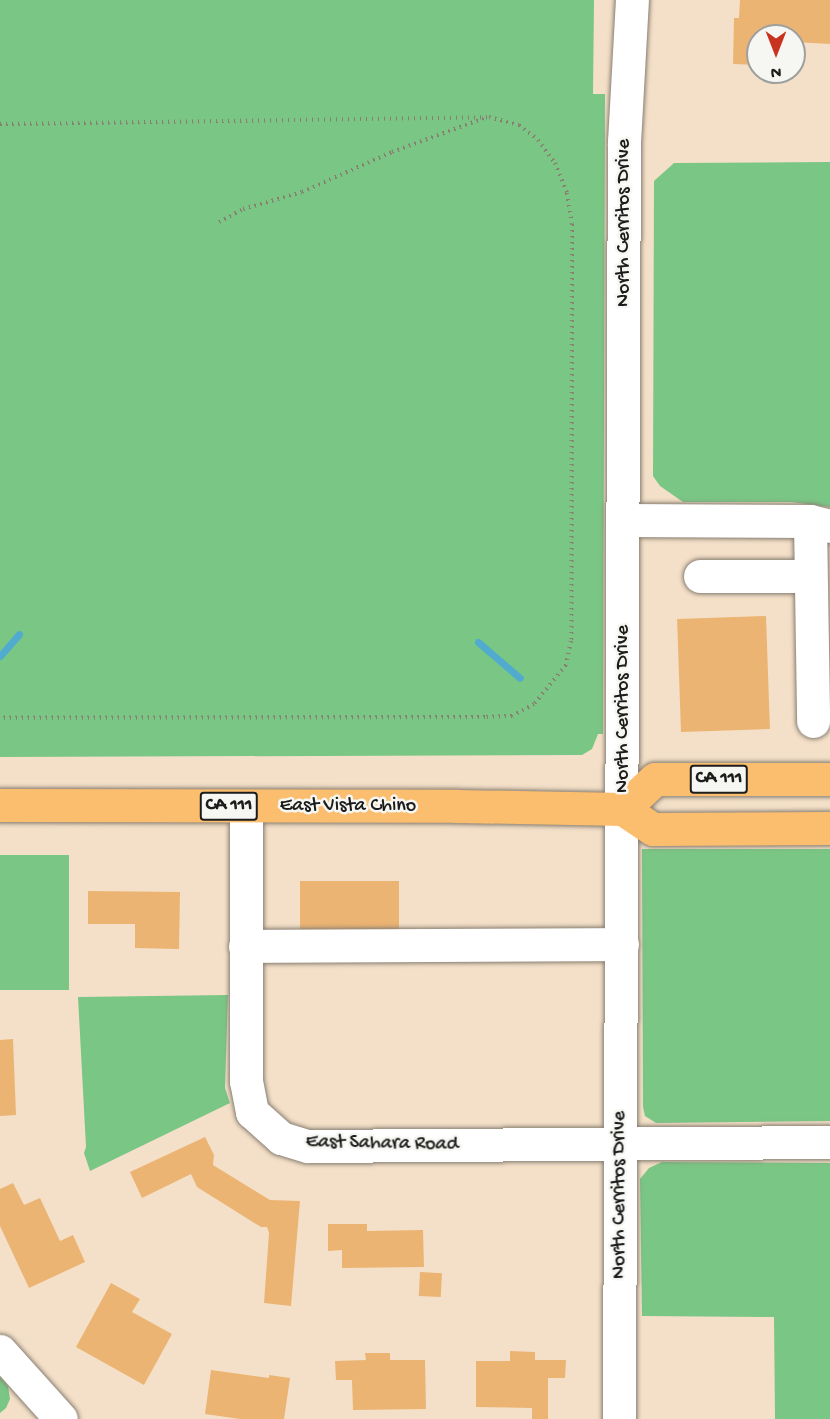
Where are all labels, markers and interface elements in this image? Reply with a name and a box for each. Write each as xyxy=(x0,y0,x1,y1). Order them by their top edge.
north arrow xyxy=(746,24,806,84)
text: N xyxy=(771,61,781,80)
street label: North Cerritos Drive xyxy=(612,139,636,307)
street label: North Cerritos Drive xyxy=(611,625,635,793)
road number: CA 111 xyxy=(689,764,749,794)
road number: CA 111 xyxy=(199,791,259,821)
street label: East Vista Chino xyxy=(280,794,416,818)
street label: North Cerritos Drive xyxy=(608,1111,632,1279)
street label: East Sahara Road xyxy=(305,1131,459,1157)

